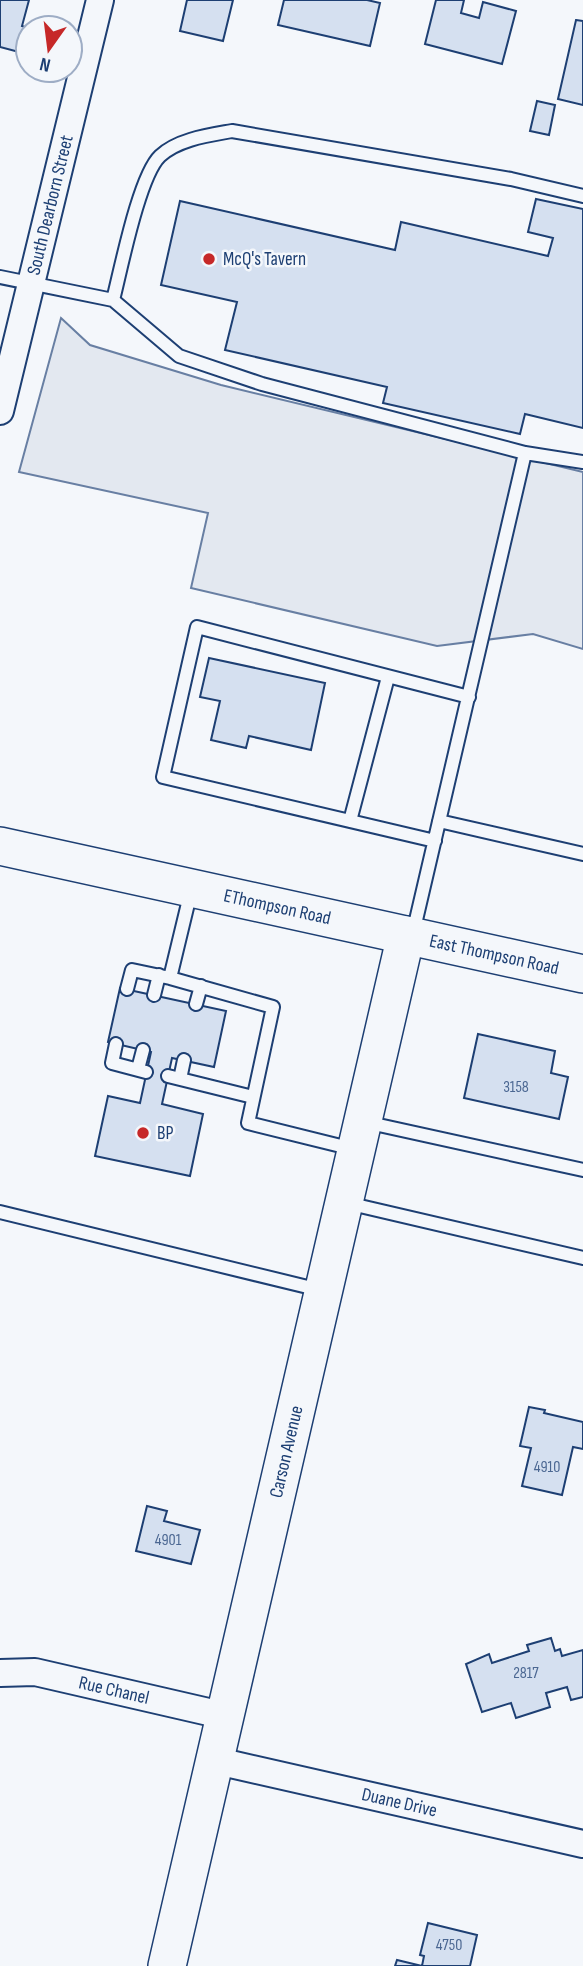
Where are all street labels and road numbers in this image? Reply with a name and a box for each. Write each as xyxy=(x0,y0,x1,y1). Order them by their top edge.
street label: South Dearborn Street xyxy=(22,132,78,277)
street label: EThompson Road xyxy=(222,884,333,930)
street label: East Thompson Road xyxy=(427,929,561,980)
street label: Carson Avenue xyxy=(264,1403,308,1500)
street label: Rue Chanel xyxy=(77,1671,151,1709)
street label: Duane Drive xyxy=(359,1783,439,1822)

